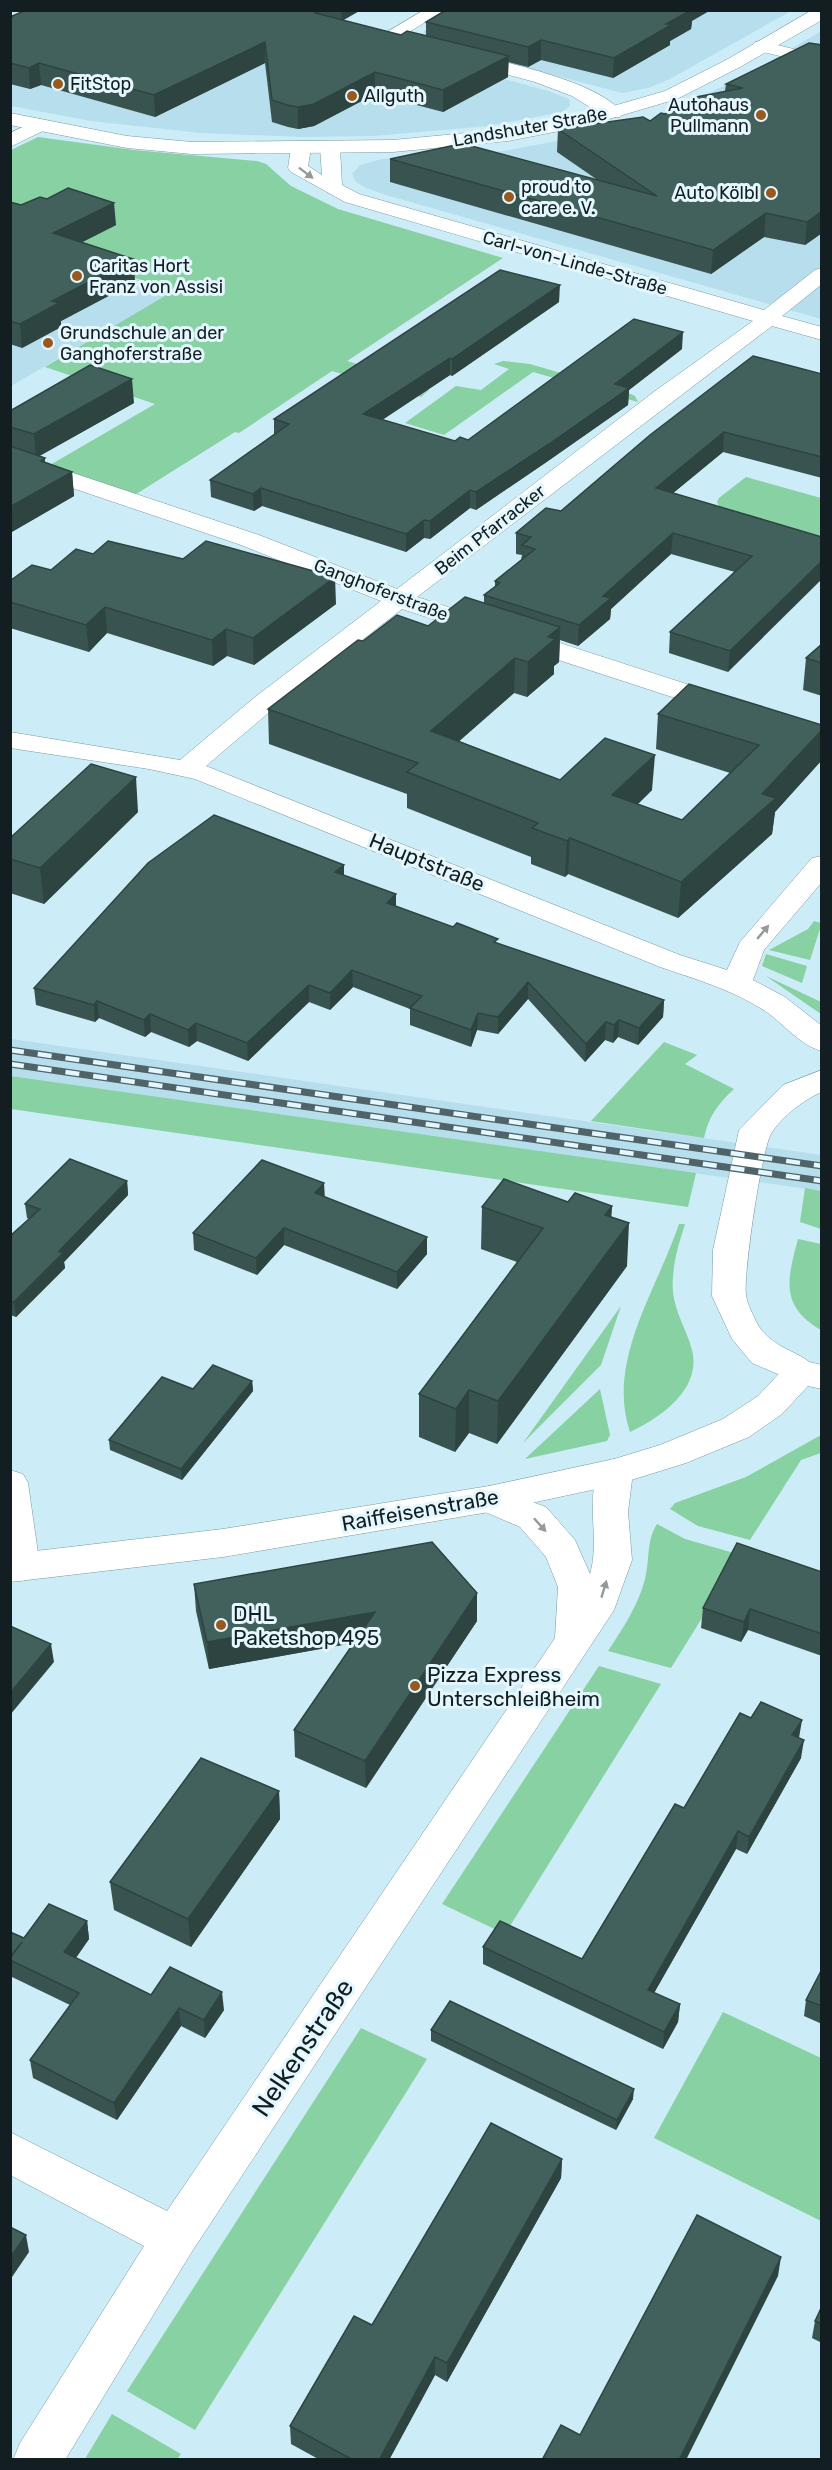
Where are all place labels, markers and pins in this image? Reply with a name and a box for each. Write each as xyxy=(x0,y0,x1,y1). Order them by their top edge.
place label: FitStop xyxy=(70,73,131,95)
marker: FitStop xyxy=(51,77,65,91)
place label: Allguth xyxy=(364,85,424,107)
marker: Allguth xyxy=(345,89,359,103)
place label: Autohaus Pullmann xyxy=(668,94,749,137)
marker: Autohaus Pullmann xyxy=(754,108,768,122)
place label: proud to care e. V. xyxy=(521,176,596,219)
place label: Auto Kölbl xyxy=(674,182,759,204)
marker: Auto Kölbl xyxy=(764,186,778,200)
marker: proud to care e. V. xyxy=(502,190,516,204)
place label: Caritas Hort Franz von Assisi xyxy=(89,255,223,298)
marker: Caritas Hort Franz von Assisi xyxy=(70,269,84,283)
place label: Grundschule an der Ganghoferstraße xyxy=(60,322,224,365)
marker: Grundschule an der Ganghoferstraße xyxy=(41,336,55,350)
place label: DHL Paketshop 495 xyxy=(233,1601,379,1650)
marker: DHL Paketshop 495 xyxy=(214,1618,228,1632)
place label: Pizza Express Unterschleißheim xyxy=(427,1662,600,1711)
marker: Pizza Express Unterschleißheim xyxy=(408,1679,422,1693)

